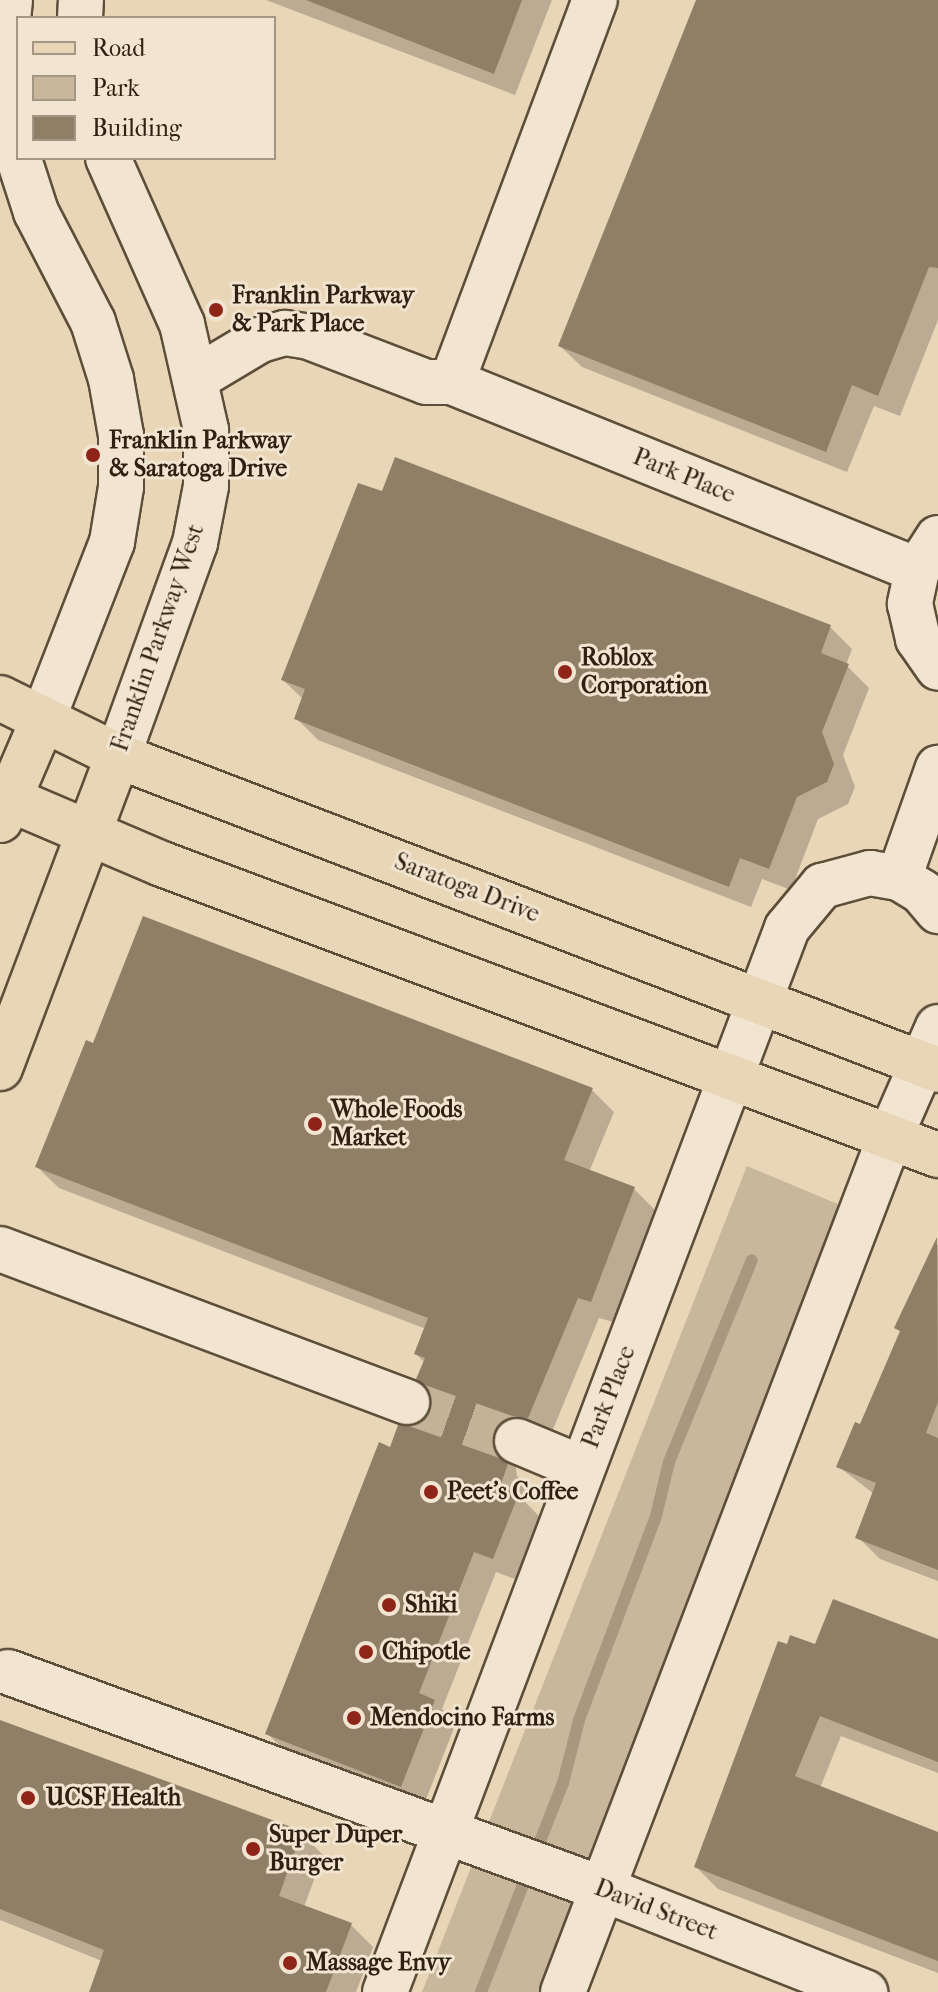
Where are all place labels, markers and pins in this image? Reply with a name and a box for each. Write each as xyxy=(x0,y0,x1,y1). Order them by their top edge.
place label: Franklin Parkway & Park Place xyxy=(232,282,414,338)
marker: Franklin Parkway & Park Place xyxy=(207,301,225,319)
place label: Franklin Parkway & Saratoga Drive xyxy=(109,427,291,483)
marker: Franklin Parkway & Saratoga Drive xyxy=(84,446,102,464)
place label: Roblox Corporation xyxy=(581,644,708,700)
marker: Roblox Corporation xyxy=(556,663,574,681)
place label: Whole Foods Market xyxy=(331,1096,462,1152)
marker: Whole Foods Market xyxy=(306,1115,324,1133)
place label: Peet's Coffee xyxy=(447,1478,578,1506)
marker: Peet's Coffee xyxy=(422,1483,440,1501)
place label: Shiki xyxy=(405,1591,457,1619)
marker: Shiki xyxy=(380,1596,398,1614)
place label: Chipotle xyxy=(382,1638,471,1666)
marker: Chipotle xyxy=(357,1643,375,1661)
place label: Mendocino Farms xyxy=(370,1704,554,1732)
marker: Mendocino Farms xyxy=(345,1709,363,1727)
place label: UCSF Health xyxy=(46,1784,181,1812)
marker: UCSF Health xyxy=(17,1787,39,1809)
place label: Super Duper Burger xyxy=(269,1821,402,1877)
marker: Super Duper Burger xyxy=(244,1840,262,1858)
place label: Massage Envy xyxy=(306,1949,451,1977)
marker: Massage Envy xyxy=(281,1954,299,1972)

